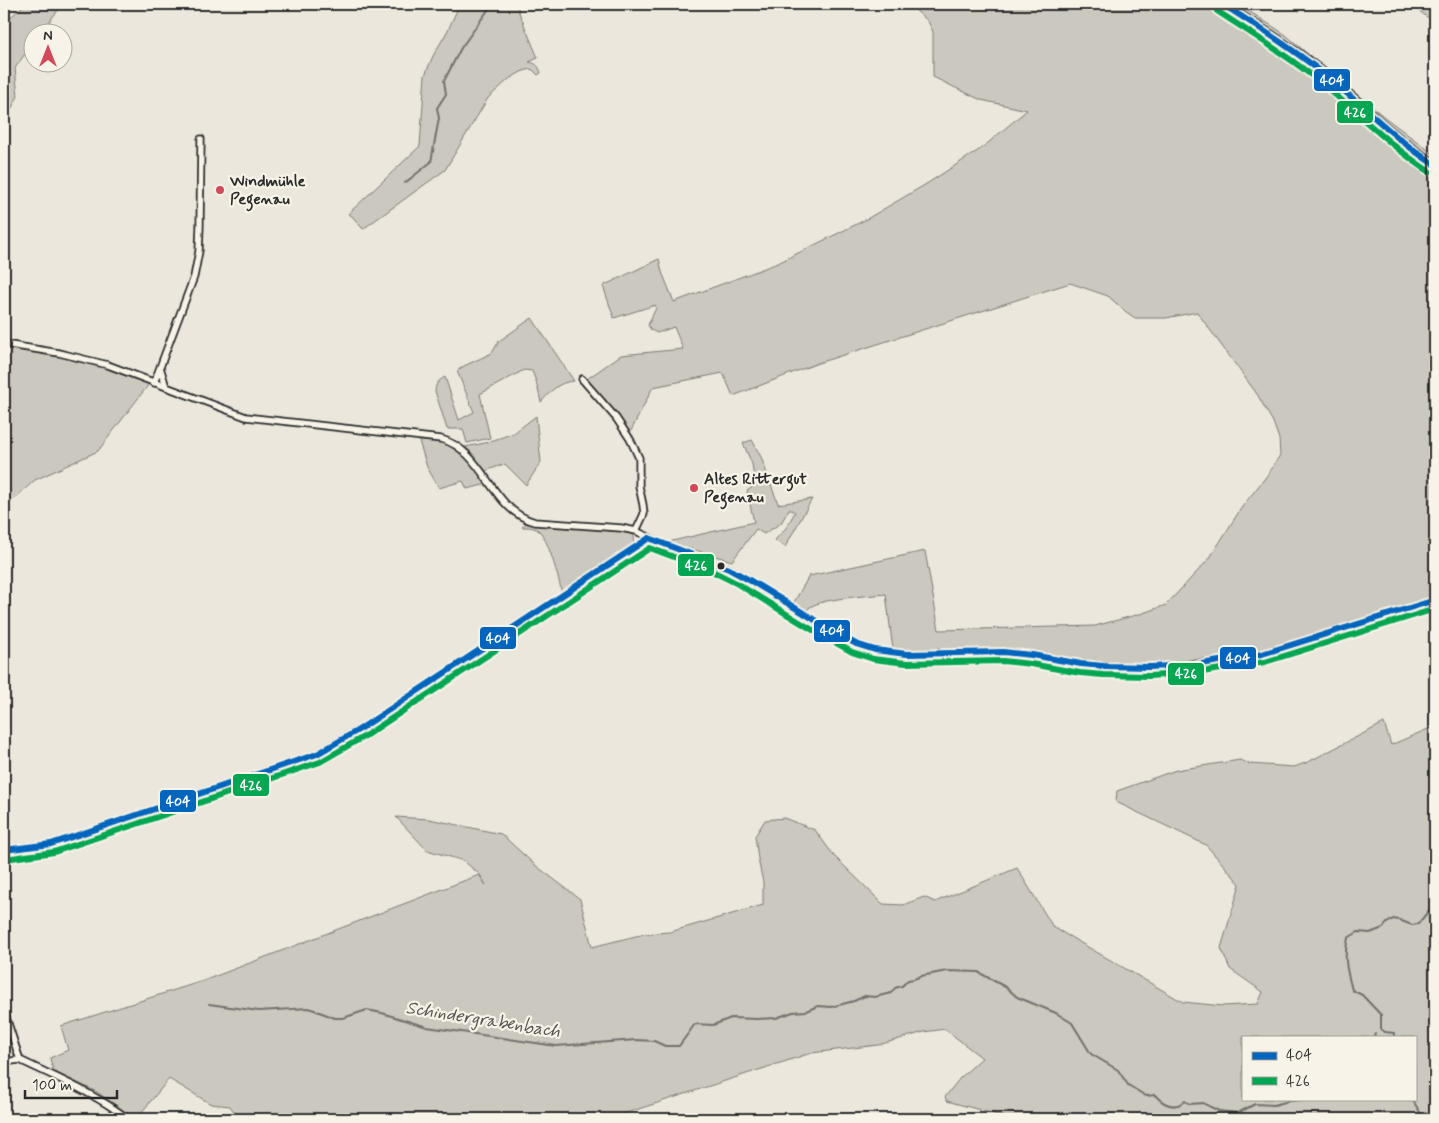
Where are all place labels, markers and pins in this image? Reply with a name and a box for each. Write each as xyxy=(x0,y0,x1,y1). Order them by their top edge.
place label: Windmühle Pegenau xyxy=(229,171,306,212)
marker: Windmühle Pegenau xyxy=(214,184,226,196)
place label: Altes Rittergut Pegenau xyxy=(704,469,807,510)
marker: Altes Rittergut Pegenau xyxy=(688,482,700,494)
unlabelled marker xyxy=(716,561,726,571)

